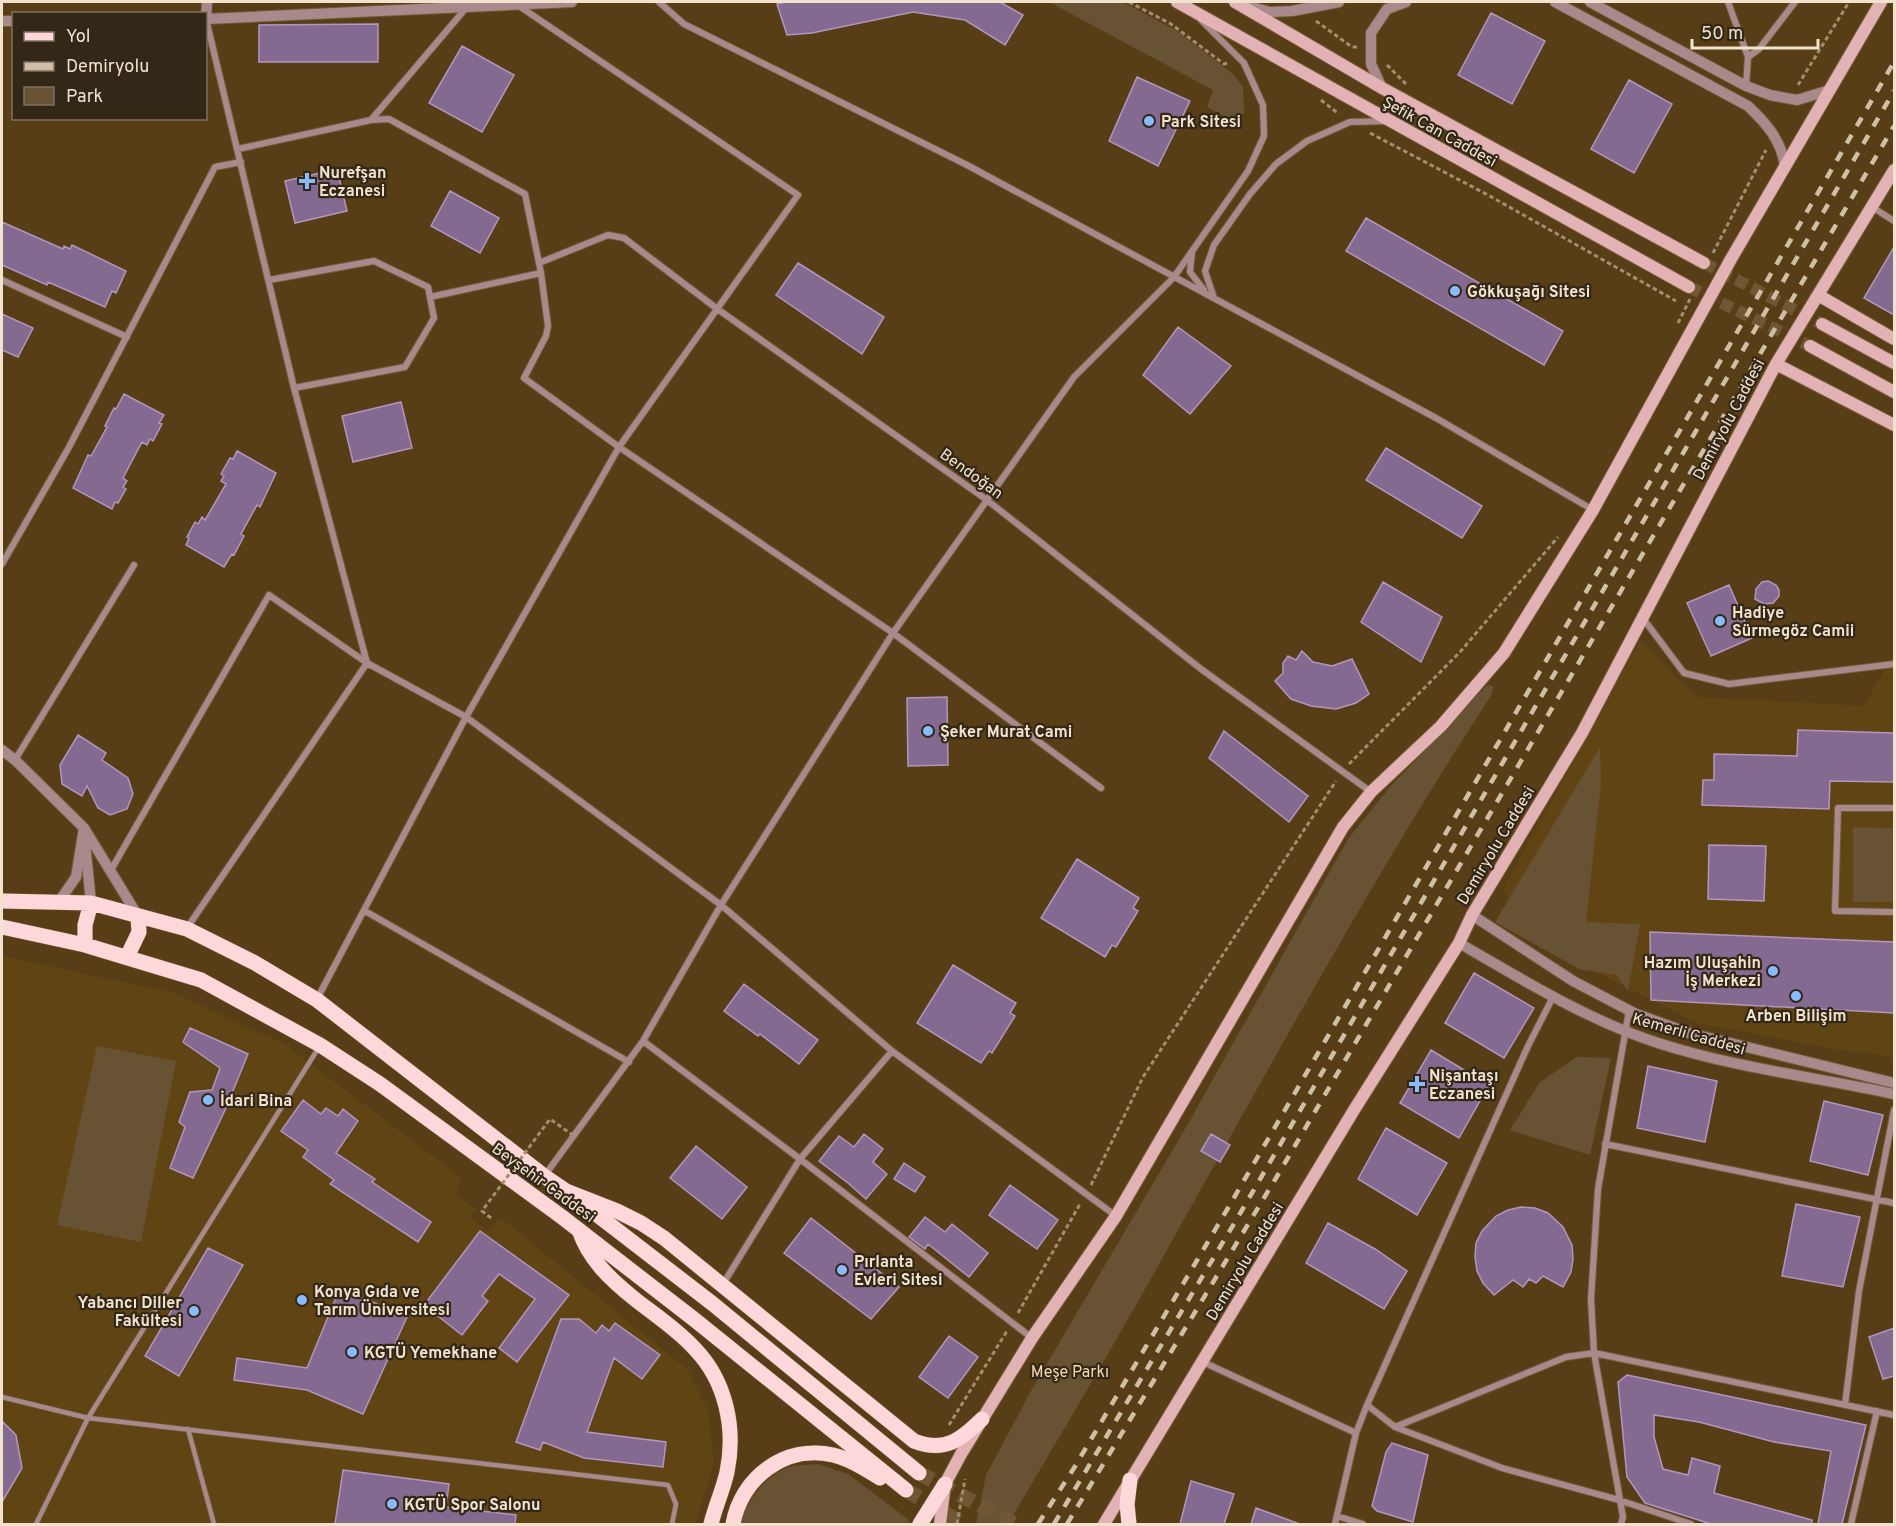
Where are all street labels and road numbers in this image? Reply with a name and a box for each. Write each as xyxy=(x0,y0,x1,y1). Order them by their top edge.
street label: Şefik Can Caddesi xyxy=(1378,93,1500,173)
street label: Demiryolu Caddesi xyxy=(1689,356,1770,484)
street label: Bendoğan xyxy=(935,445,1006,504)
street label: Demiryolu Caddesi xyxy=(1453,783,1540,909)
street label: Kemerli Caddesi xyxy=(1630,1009,1747,1061)
street label: Beyşehir Caddesi xyxy=(487,1139,598,1228)
street label: Demiryolu Caddesi xyxy=(1202,1199,1289,1325)

